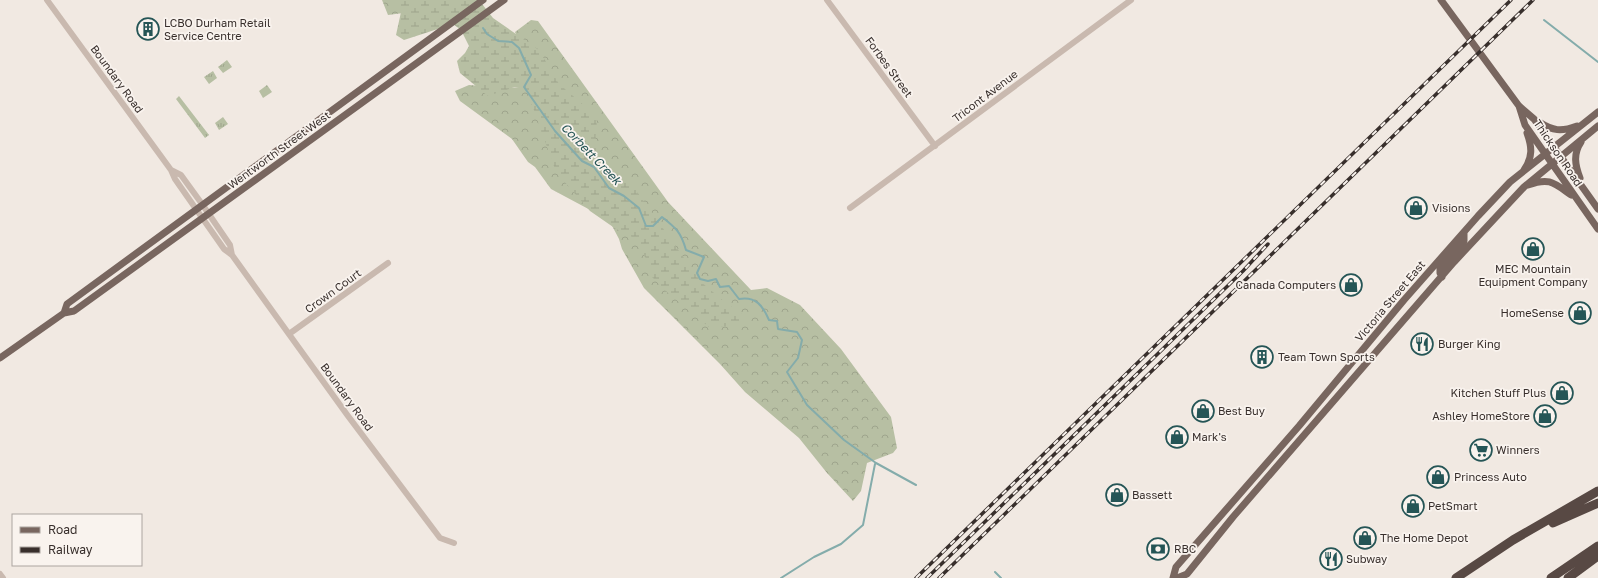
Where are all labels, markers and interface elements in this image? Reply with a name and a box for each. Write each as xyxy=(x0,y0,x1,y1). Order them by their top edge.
building icon: LCBO Durham Retail Service Centre xyxy=(135,16,161,42)
place label: LCBO Durham Retail Service Centre xyxy=(164,16,271,42)
street label: Forbes Street xyxy=(863,34,916,99)
street label: Boundary Road xyxy=(88,42,146,115)
street label: Tricont Avenue xyxy=(950,67,1020,124)
street label: Wentworth Street West xyxy=(225,108,332,191)
street label: Thickson Road xyxy=(1531,117,1586,189)
water label: Corbett Creek xyxy=(558,120,625,189)
shop icon: Visions xyxy=(1403,195,1429,221)
place label: Visions xyxy=(1432,201,1470,214)
shop icon: MEC Mountain Equipment Company xyxy=(1520,236,1546,262)
street label: Victoria Street East xyxy=(1352,257,1427,344)
place label: MEC Mountain Equipment Company xyxy=(1478,262,1588,288)
street label: Crown Court xyxy=(302,266,363,315)
shop icon: Canada Computers xyxy=(1338,272,1364,298)
place label: Canada Computers xyxy=(1235,278,1336,291)
shop icon: HomeSense xyxy=(1567,300,1593,326)
place label: HomeSense xyxy=(1501,306,1564,319)
restaurant icon: Burger King xyxy=(1409,331,1435,357)
place label: Burger King xyxy=(1438,337,1500,350)
building icon: Team Town Sports xyxy=(1249,344,1275,370)
place label: Team Town Sports xyxy=(1278,350,1375,363)
street label: Boundary Road xyxy=(318,360,376,433)
shop icon: Kitchen Stuff Plus xyxy=(1549,380,1575,406)
place label: Kitchen Stuff Plus xyxy=(1450,386,1546,399)
shop icon: Best Buy xyxy=(1190,398,1216,424)
shop icon: Ashley HomeStore xyxy=(1532,403,1558,429)
place label: Best Buy xyxy=(1218,404,1265,417)
place label: Ashley HomeStore xyxy=(1432,409,1530,422)
shop icon: Mark's xyxy=(1164,424,1190,450)
place label: Mark's xyxy=(1192,430,1227,443)
supermarket icon: Winners xyxy=(1468,437,1494,463)
place label: Winners xyxy=(1496,443,1540,456)
shop icon: Princess Auto xyxy=(1425,464,1451,490)
place label: Princess Auto xyxy=(1454,470,1527,483)
shop icon: Bassett xyxy=(1104,482,1130,508)
place label: Bassett xyxy=(1132,488,1172,501)
shop icon: PetSmart xyxy=(1400,493,1426,519)
place label: PetSmart xyxy=(1428,499,1478,512)
legend xyxy=(12,514,142,566)
text: Road xyxy=(48,522,77,537)
shop icon: The Home Depot xyxy=(1352,525,1378,551)
place label: The Home Depot xyxy=(1380,531,1468,544)
bank icon: RBC xyxy=(1145,536,1171,562)
text: Railway xyxy=(48,542,93,557)
place label: RBC xyxy=(1174,542,1196,555)
restaurant icon: Subway xyxy=(1318,546,1344,572)
place label: Subway xyxy=(1346,552,1387,565)

